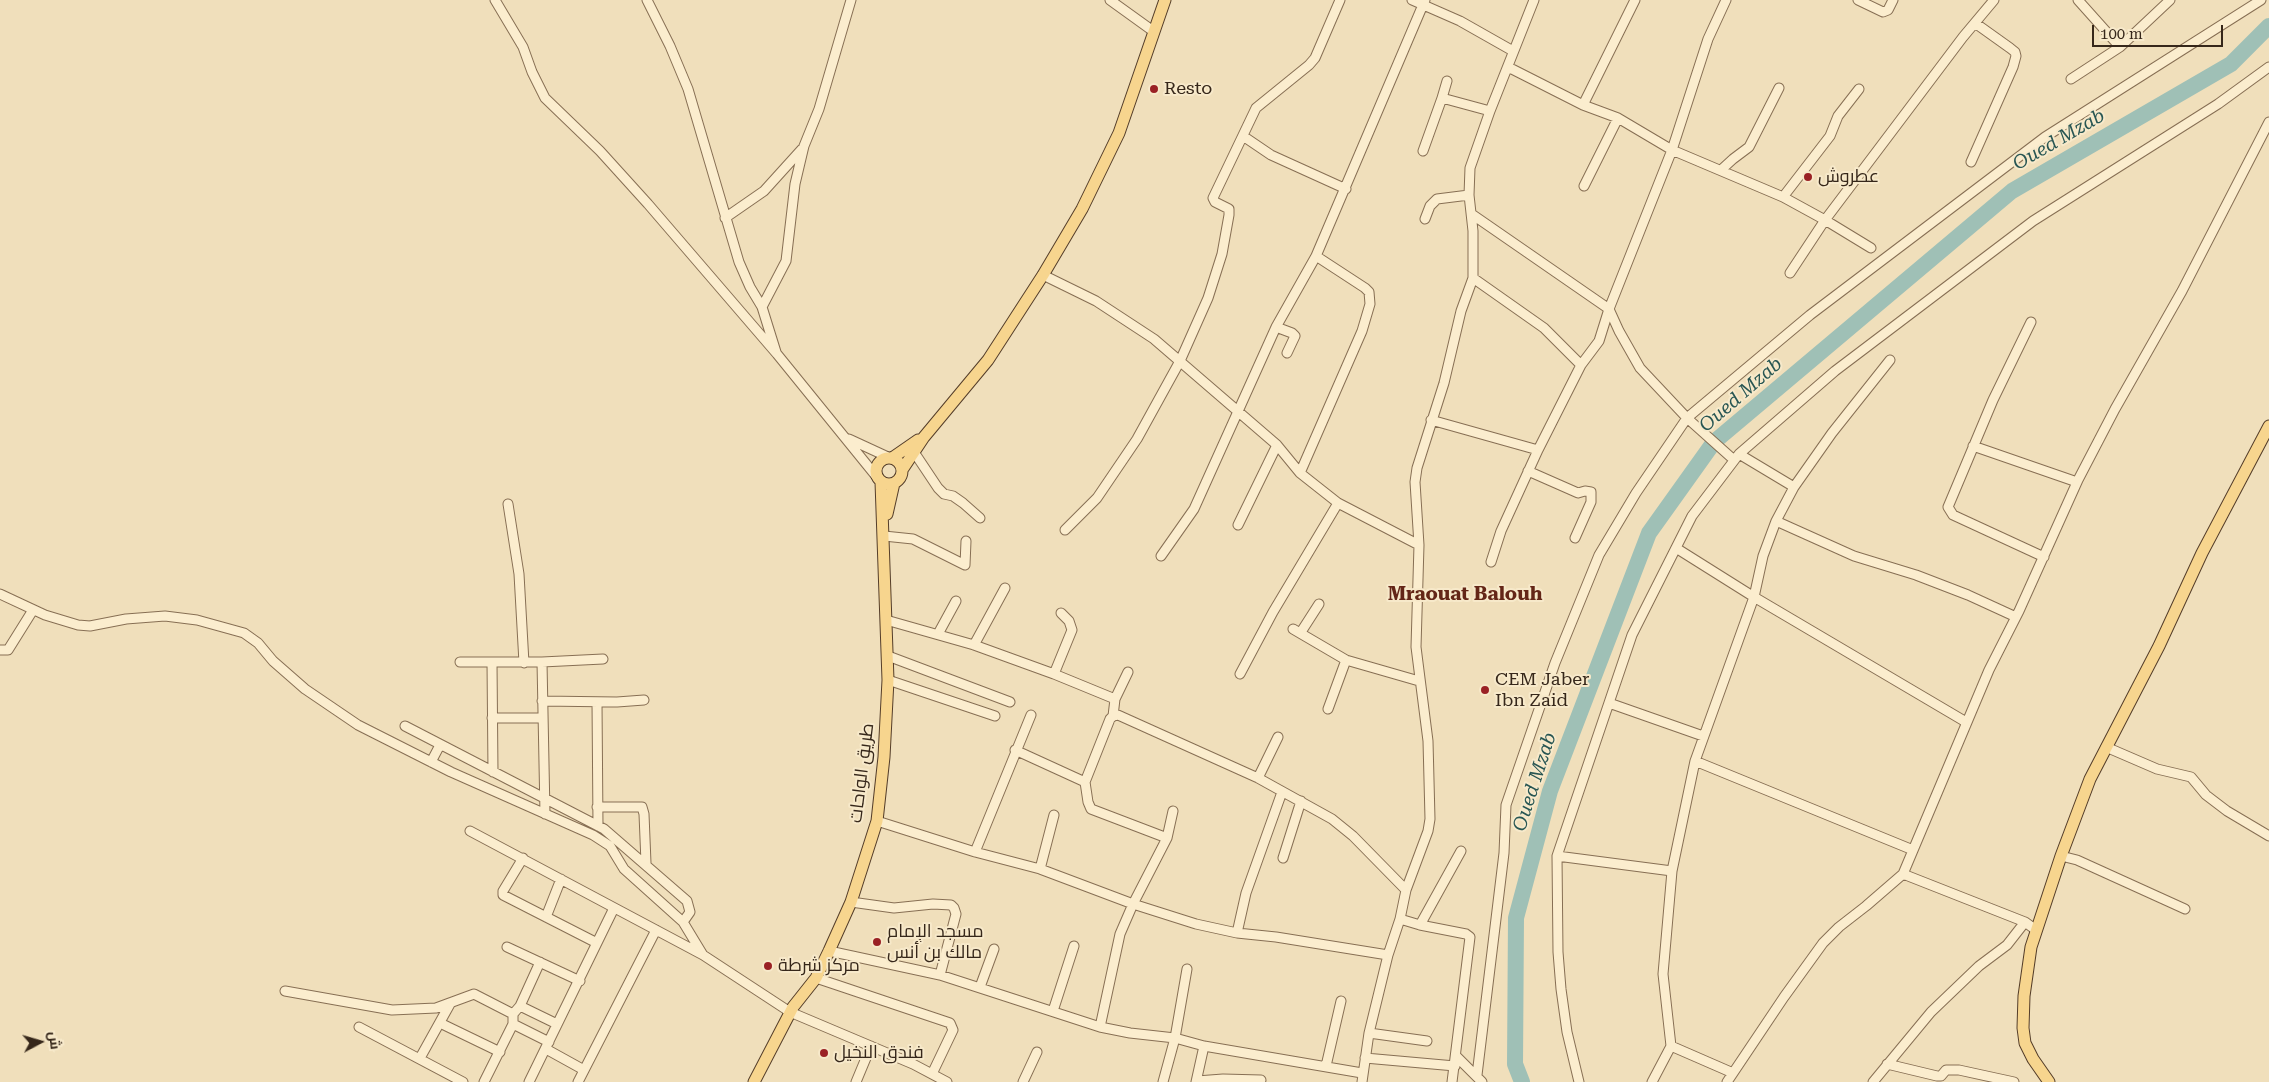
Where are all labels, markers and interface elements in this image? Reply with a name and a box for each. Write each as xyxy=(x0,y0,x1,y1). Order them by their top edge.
scale bar xyxy=(2094,15,2225,47)
text: 100 m xyxy=(2100,25,2143,43)
place label: Resto xyxy=(1164,78,1212,100)
marker: Resto xyxy=(1148,83,1160,95)
water label: Oued Mzab xyxy=(2009,105,2109,175)
place label: عطروش xyxy=(1818,166,1879,188)
marker: عطروش xyxy=(1802,171,1814,183)
water label: Oued Mzab xyxy=(1695,353,1787,437)
district label: Mraouat Balouh xyxy=(1388,583,1542,605)
place label: CEM Jaber Ibn Zaid xyxy=(1495,669,1590,712)
marker: CEM Jaber Ibn Zaid xyxy=(1479,684,1491,696)
street label: طريق الواحات xyxy=(845,722,879,824)
water label: Oued Mzab xyxy=(1508,730,1562,834)
place label: مسجد الإمام مالك بن أنس xyxy=(887,921,984,964)
marker: مسجد الإمام مالك بن أنس xyxy=(871,936,883,948)
place label: مركز شرطة xyxy=(778,955,860,977)
marker: مركز شرطة xyxy=(762,960,774,972)
north arrow xyxy=(15,1017,65,1067)
text: ش xyxy=(46,1031,64,1050)
place label: فندق النخيل xyxy=(834,1042,924,1064)
marker: فندق النخيل xyxy=(818,1047,830,1059)

